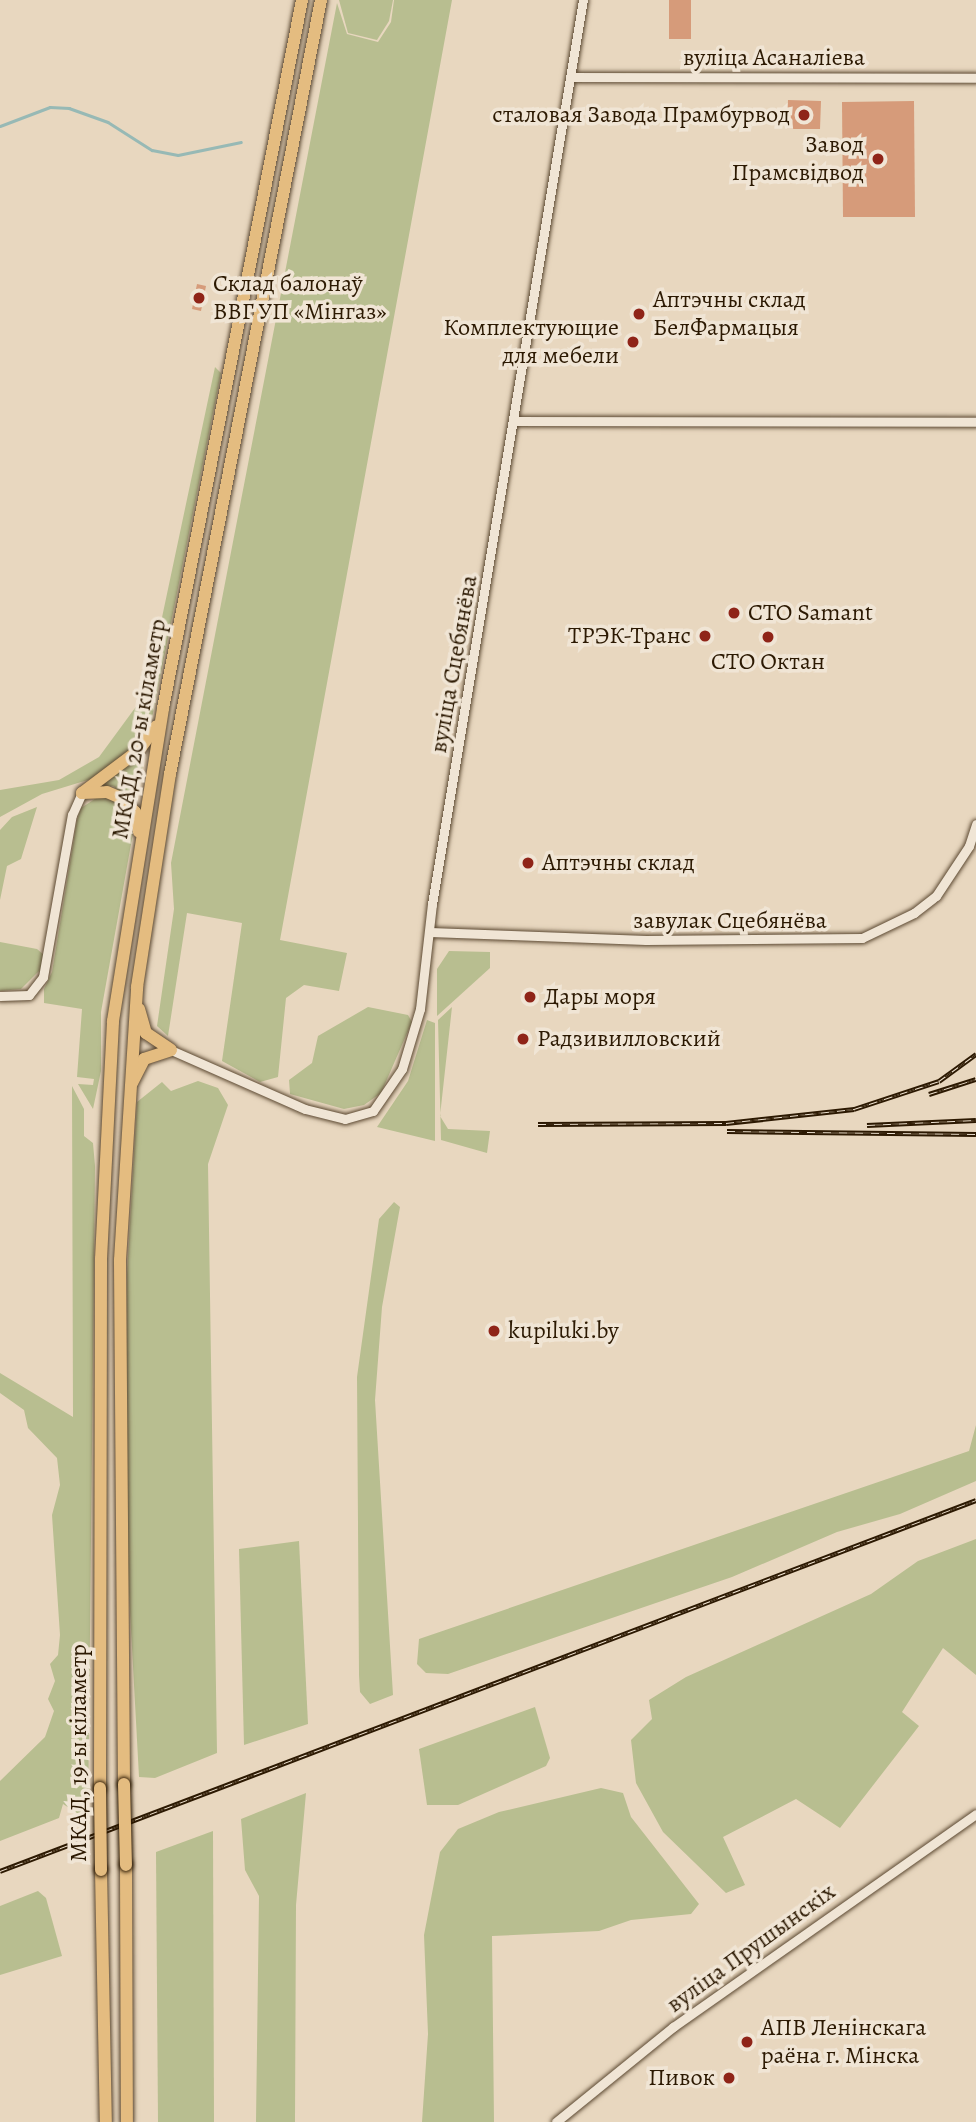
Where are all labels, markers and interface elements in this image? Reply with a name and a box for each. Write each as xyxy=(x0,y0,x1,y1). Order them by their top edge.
street label: вуліца Асаналіева xyxy=(683,44,865,72)
place label: сталовая Завода Прамбурвод xyxy=(492,101,790,129)
marker: сталовая Завода Прамбурвод xyxy=(796,107,812,123)
place label: Завод Прамсвідвод xyxy=(732,131,864,187)
marker: Завод Прамсвідвод xyxy=(870,151,886,167)
place label: Склад балонаў ВВГ УП «Мінгаз» xyxy=(213,270,387,326)
place label: Аптэчны склад БелФармацыя xyxy=(653,286,806,342)
marker: Склад балонаў ВВГ УП «Мінгаз» xyxy=(191,290,207,306)
marker: Аптэчны склад БелФармацыя xyxy=(631,306,647,322)
place label: Комплектующие для мебели xyxy=(443,314,619,370)
marker: Комплектующие для мебели xyxy=(625,334,641,350)
street label: вуліца Сцебянёва xyxy=(424,573,484,755)
place label: СТО Samant xyxy=(748,599,873,627)
marker: СТО Samant xyxy=(726,605,742,621)
street label: МКАД, 20-ы кіламетр xyxy=(105,616,173,842)
place label: ТРЭК-Транс xyxy=(568,622,691,650)
marker: ТРЭК-Транс xyxy=(697,628,713,644)
marker: СТО Октан xyxy=(760,629,776,645)
place label: СТО Октан xyxy=(711,648,825,676)
place label: Аптэчны склад xyxy=(542,849,695,877)
marker: Аптэчны склад xyxy=(520,855,536,871)
street label: завулак Сцебянёва xyxy=(633,907,827,935)
place label: Дары моря xyxy=(544,983,656,1011)
marker: Дары моря xyxy=(522,989,538,1005)
place label: Радзивилловский xyxy=(537,1025,721,1053)
marker: Радзивилловский xyxy=(515,1031,531,1047)
place label: kupiluki.by xyxy=(508,1317,619,1345)
marker: kupiluki.by xyxy=(486,1323,502,1339)
street label: МКАД, 19-ы кіламетр xyxy=(65,1644,93,1862)
street label: вуліца Прушынскіх xyxy=(661,1877,841,2019)
place label: АПВ Ленінскага раёна г. Мінска xyxy=(761,2014,926,2070)
marker: АПВ Ленінскага раёна г. Мінска xyxy=(739,2034,755,2050)
place label: Пивок xyxy=(648,2064,715,2092)
marker: Пивок xyxy=(721,2070,737,2086)

